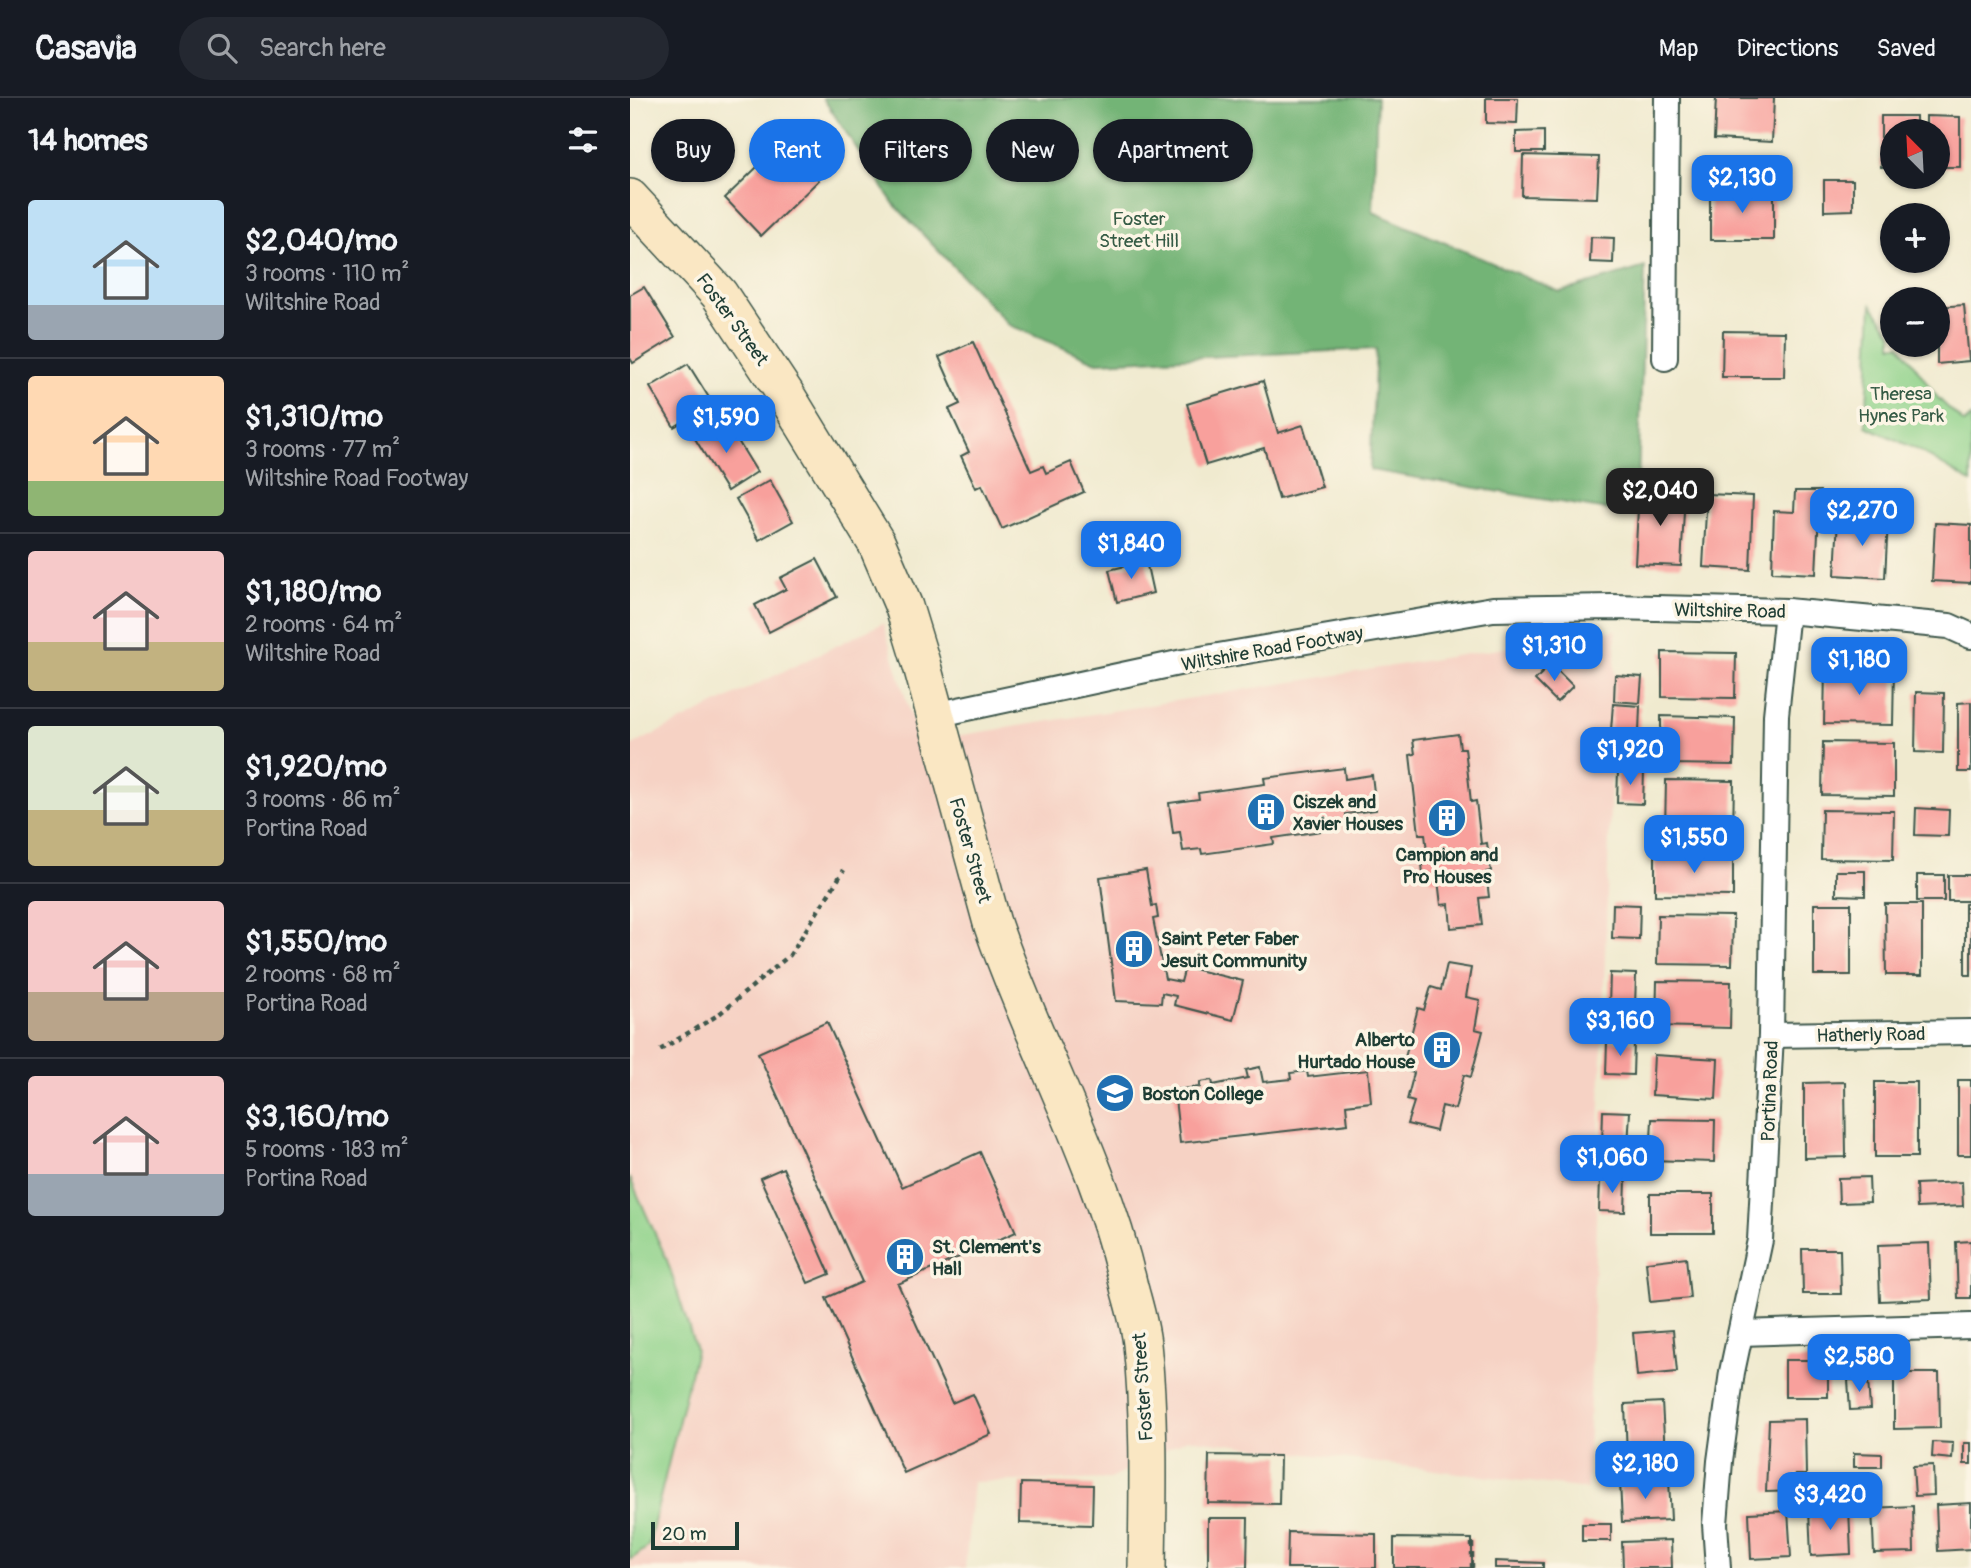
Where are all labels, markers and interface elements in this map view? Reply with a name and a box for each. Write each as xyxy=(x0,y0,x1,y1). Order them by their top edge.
search box xyxy=(179,17,669,80)
text: Casavia xyxy=(35,28,137,69)
icon: search xyxy=(203,29,241,67)
text: Search here xyxy=(259,32,386,64)
text: Map xyxy=(1659,34,1699,63)
text: Directions xyxy=(1737,34,1838,63)
text: Saved xyxy=(1876,34,1936,63)
chip: Buy xyxy=(651,119,735,182)
chip: Rent xyxy=(749,119,845,182)
chip: Filters xyxy=(859,119,972,182)
chip: New xyxy=(986,119,1079,182)
chip: Apartment xyxy=(1093,119,1253,182)
north arrow xyxy=(1880,119,1950,189)
map controls xyxy=(1880,119,1950,357)
icon: filters xyxy=(564,121,602,159)
text: 14 homes xyxy=(28,122,148,159)
pin: $2,130 xyxy=(1685,156,1799,215)
text: $2,130 xyxy=(1708,163,1776,192)
button: + xyxy=(1880,203,1950,273)
park label: Foster Street Hill xyxy=(1099,207,1179,253)
text: $2,040/mo xyxy=(245,222,398,259)
icon: home xyxy=(84,228,168,312)
text: 3 rooms · 110 m² xyxy=(245,259,409,288)
street label: Foster Street xyxy=(691,269,774,371)
button: − xyxy=(1880,287,1950,357)
text: Wiltshire Road xyxy=(245,288,381,317)
park label: Theresa Hynes Park xyxy=(1858,382,1944,428)
pin: $1,590 xyxy=(669,396,783,455)
text: $1,310/mo xyxy=(245,398,383,435)
text: $1,590 xyxy=(692,403,760,432)
icon: home xyxy=(84,404,168,488)
text: 3 rooms · 77 m² xyxy=(245,435,400,464)
text: Wiltshire Road Footway xyxy=(245,464,468,493)
pin: $2,040 xyxy=(1603,468,1717,528)
text: $2,040 xyxy=(1622,476,1698,505)
pin: $2,270 xyxy=(1805,489,1919,548)
text: $2,270 xyxy=(1826,496,1898,525)
pin: $1,840 xyxy=(1074,522,1188,581)
text: $1,840 xyxy=(1097,529,1165,558)
text: $1,180/mo xyxy=(245,573,381,610)
icon: home xyxy=(84,579,168,663)
street label: Wiltshire Road xyxy=(1674,598,1786,624)
text: 2 rooms · 64 m² xyxy=(245,610,402,639)
street label: Wiltshire Road Footway xyxy=(1179,621,1365,677)
pin: $1,310 xyxy=(1497,624,1611,683)
text: $1,310 xyxy=(1522,631,1586,660)
pin: $1,180 xyxy=(1802,638,1916,697)
text: Wiltshire Road xyxy=(245,639,381,668)
text: $1,180 xyxy=(1827,645,1891,674)
pin: $1,920 xyxy=(1573,728,1687,787)
text: $1,920 xyxy=(1596,735,1664,764)
text: $1,920/mo xyxy=(245,748,387,785)
icon: home xyxy=(84,754,168,838)
text: 3 rooms · 86 m² xyxy=(245,785,401,814)
place label: Ciszek and Xavier Houses xyxy=(1293,790,1403,836)
building icon: Ciszek and Xavier Houses xyxy=(1245,791,1287,833)
street label: Foster Street xyxy=(944,795,997,906)
building icon: Campion and Pro Houses xyxy=(1426,797,1468,839)
text: Portina Road xyxy=(245,814,368,843)
pin: $1,550 xyxy=(1637,816,1751,875)
text: $1,550 xyxy=(1660,823,1728,852)
place label: Campion and Pro Houses xyxy=(1396,843,1499,889)
text: $1,550/mo xyxy=(245,923,387,960)
place label: Saint Peter Faber Jesuit Community xyxy=(1161,927,1308,973)
building icon: Saint Peter Faber Jesuit Community xyxy=(1113,928,1155,970)
icon: home xyxy=(84,929,168,1013)
text: 2 rooms · 68 m² xyxy=(245,960,401,989)
text: Portina Road xyxy=(245,989,368,1018)
pin: $3,160 xyxy=(1563,998,1677,1058)
text: $3,160 xyxy=(1585,1006,1655,1035)
street label: Hatherly Road xyxy=(1816,1022,1926,1048)
place label: Alberto Hurtado House xyxy=(1297,1028,1416,1074)
building icon: Alberto Hurtado House xyxy=(1421,1029,1463,1071)
street label: Portina Road xyxy=(1756,1040,1784,1142)
school or university icon: Boston College xyxy=(1094,1072,1136,1114)
place label: Boston College xyxy=(1142,1082,1264,1106)
text: $3,160/mo xyxy=(245,1098,389,1135)
icon: home xyxy=(84,1104,168,1188)
text: 5 rooms · 183 m² xyxy=(245,1135,409,1164)
pin: $1,060 xyxy=(1555,1136,1669,1195)
text: $1,060 xyxy=(1576,1143,1648,1172)
text: Portina Road xyxy=(245,1164,368,1193)
place label: St. Clement's Hall xyxy=(932,1235,1041,1281)
building icon: St. Clement's Hall xyxy=(884,1236,926,1278)
street label: Foster Street xyxy=(1127,1332,1159,1442)
pin: $2,580 xyxy=(1802,1334,1916,1394)
text: $2,580 xyxy=(1824,1342,1894,1371)
pin: $2,180 xyxy=(1588,1442,1702,1501)
text: $2,180 xyxy=(1611,1449,1679,1478)
pin: $3,420 xyxy=(1773,1472,1887,1532)
text: $3,420 xyxy=(1793,1480,1867,1509)
scale bar xyxy=(651,1519,738,1551)
text: 20 m xyxy=(662,1522,707,1546)

